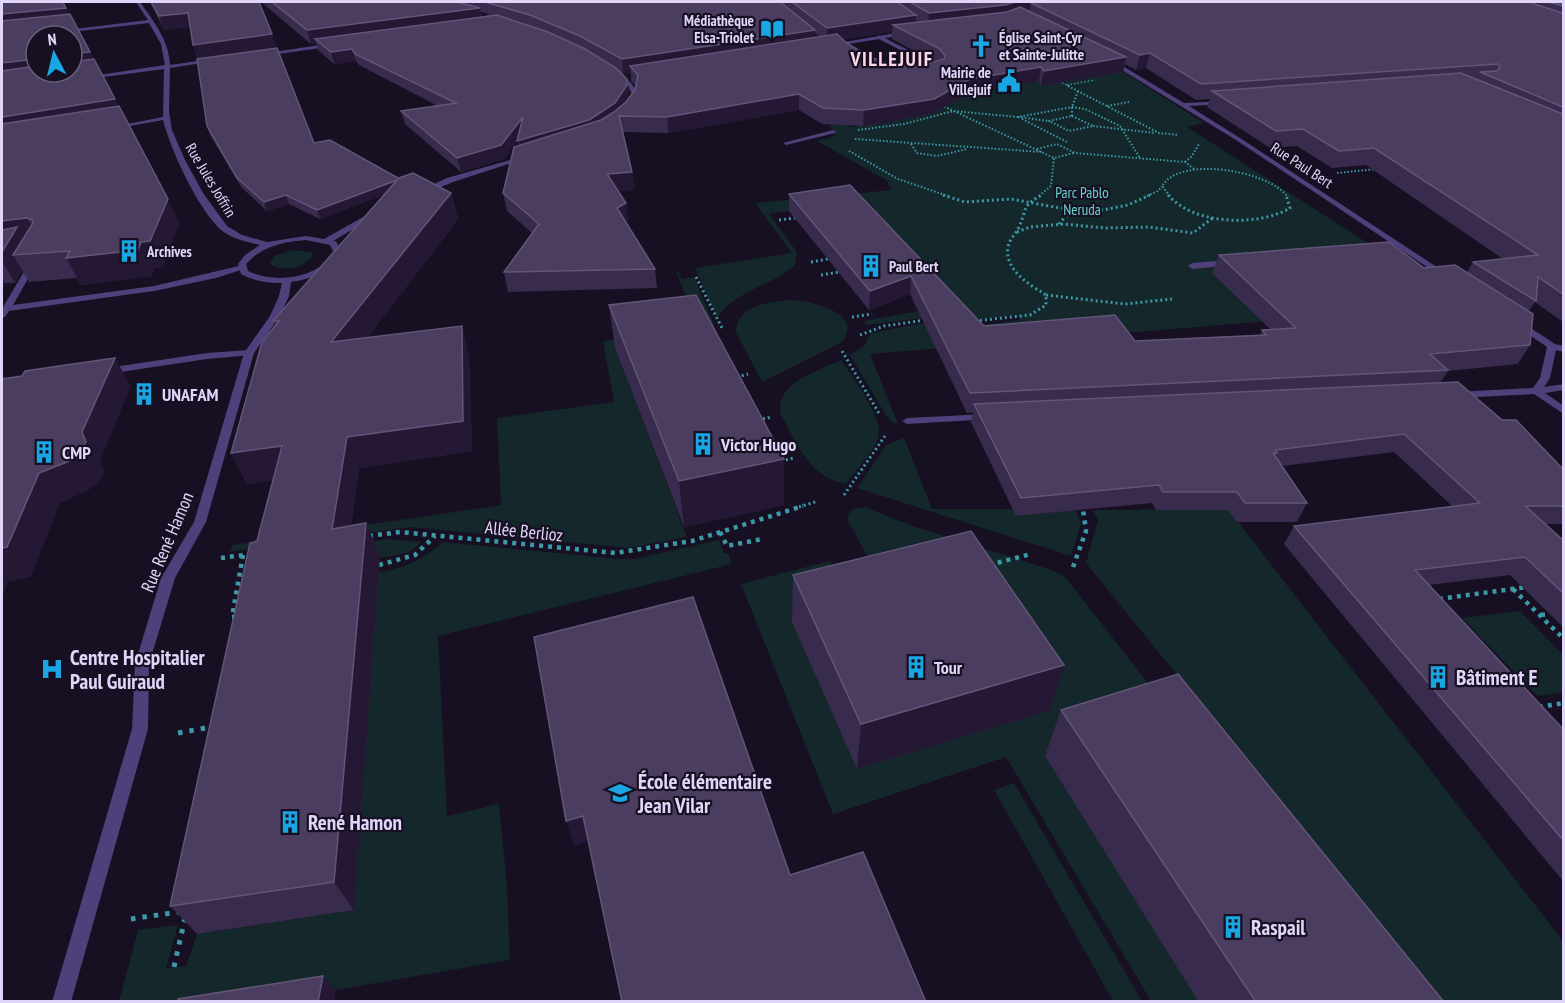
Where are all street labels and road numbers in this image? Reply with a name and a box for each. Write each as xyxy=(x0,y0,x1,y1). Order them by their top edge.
street label: Rue Paul Bert xyxy=(1267,138,1337,192)
street label: Rue Jules Joffrin xyxy=(182,140,240,220)
street label: Rue René Hamon xyxy=(136,488,198,596)
street label: Allée Berlioz xyxy=(484,515,564,547)

